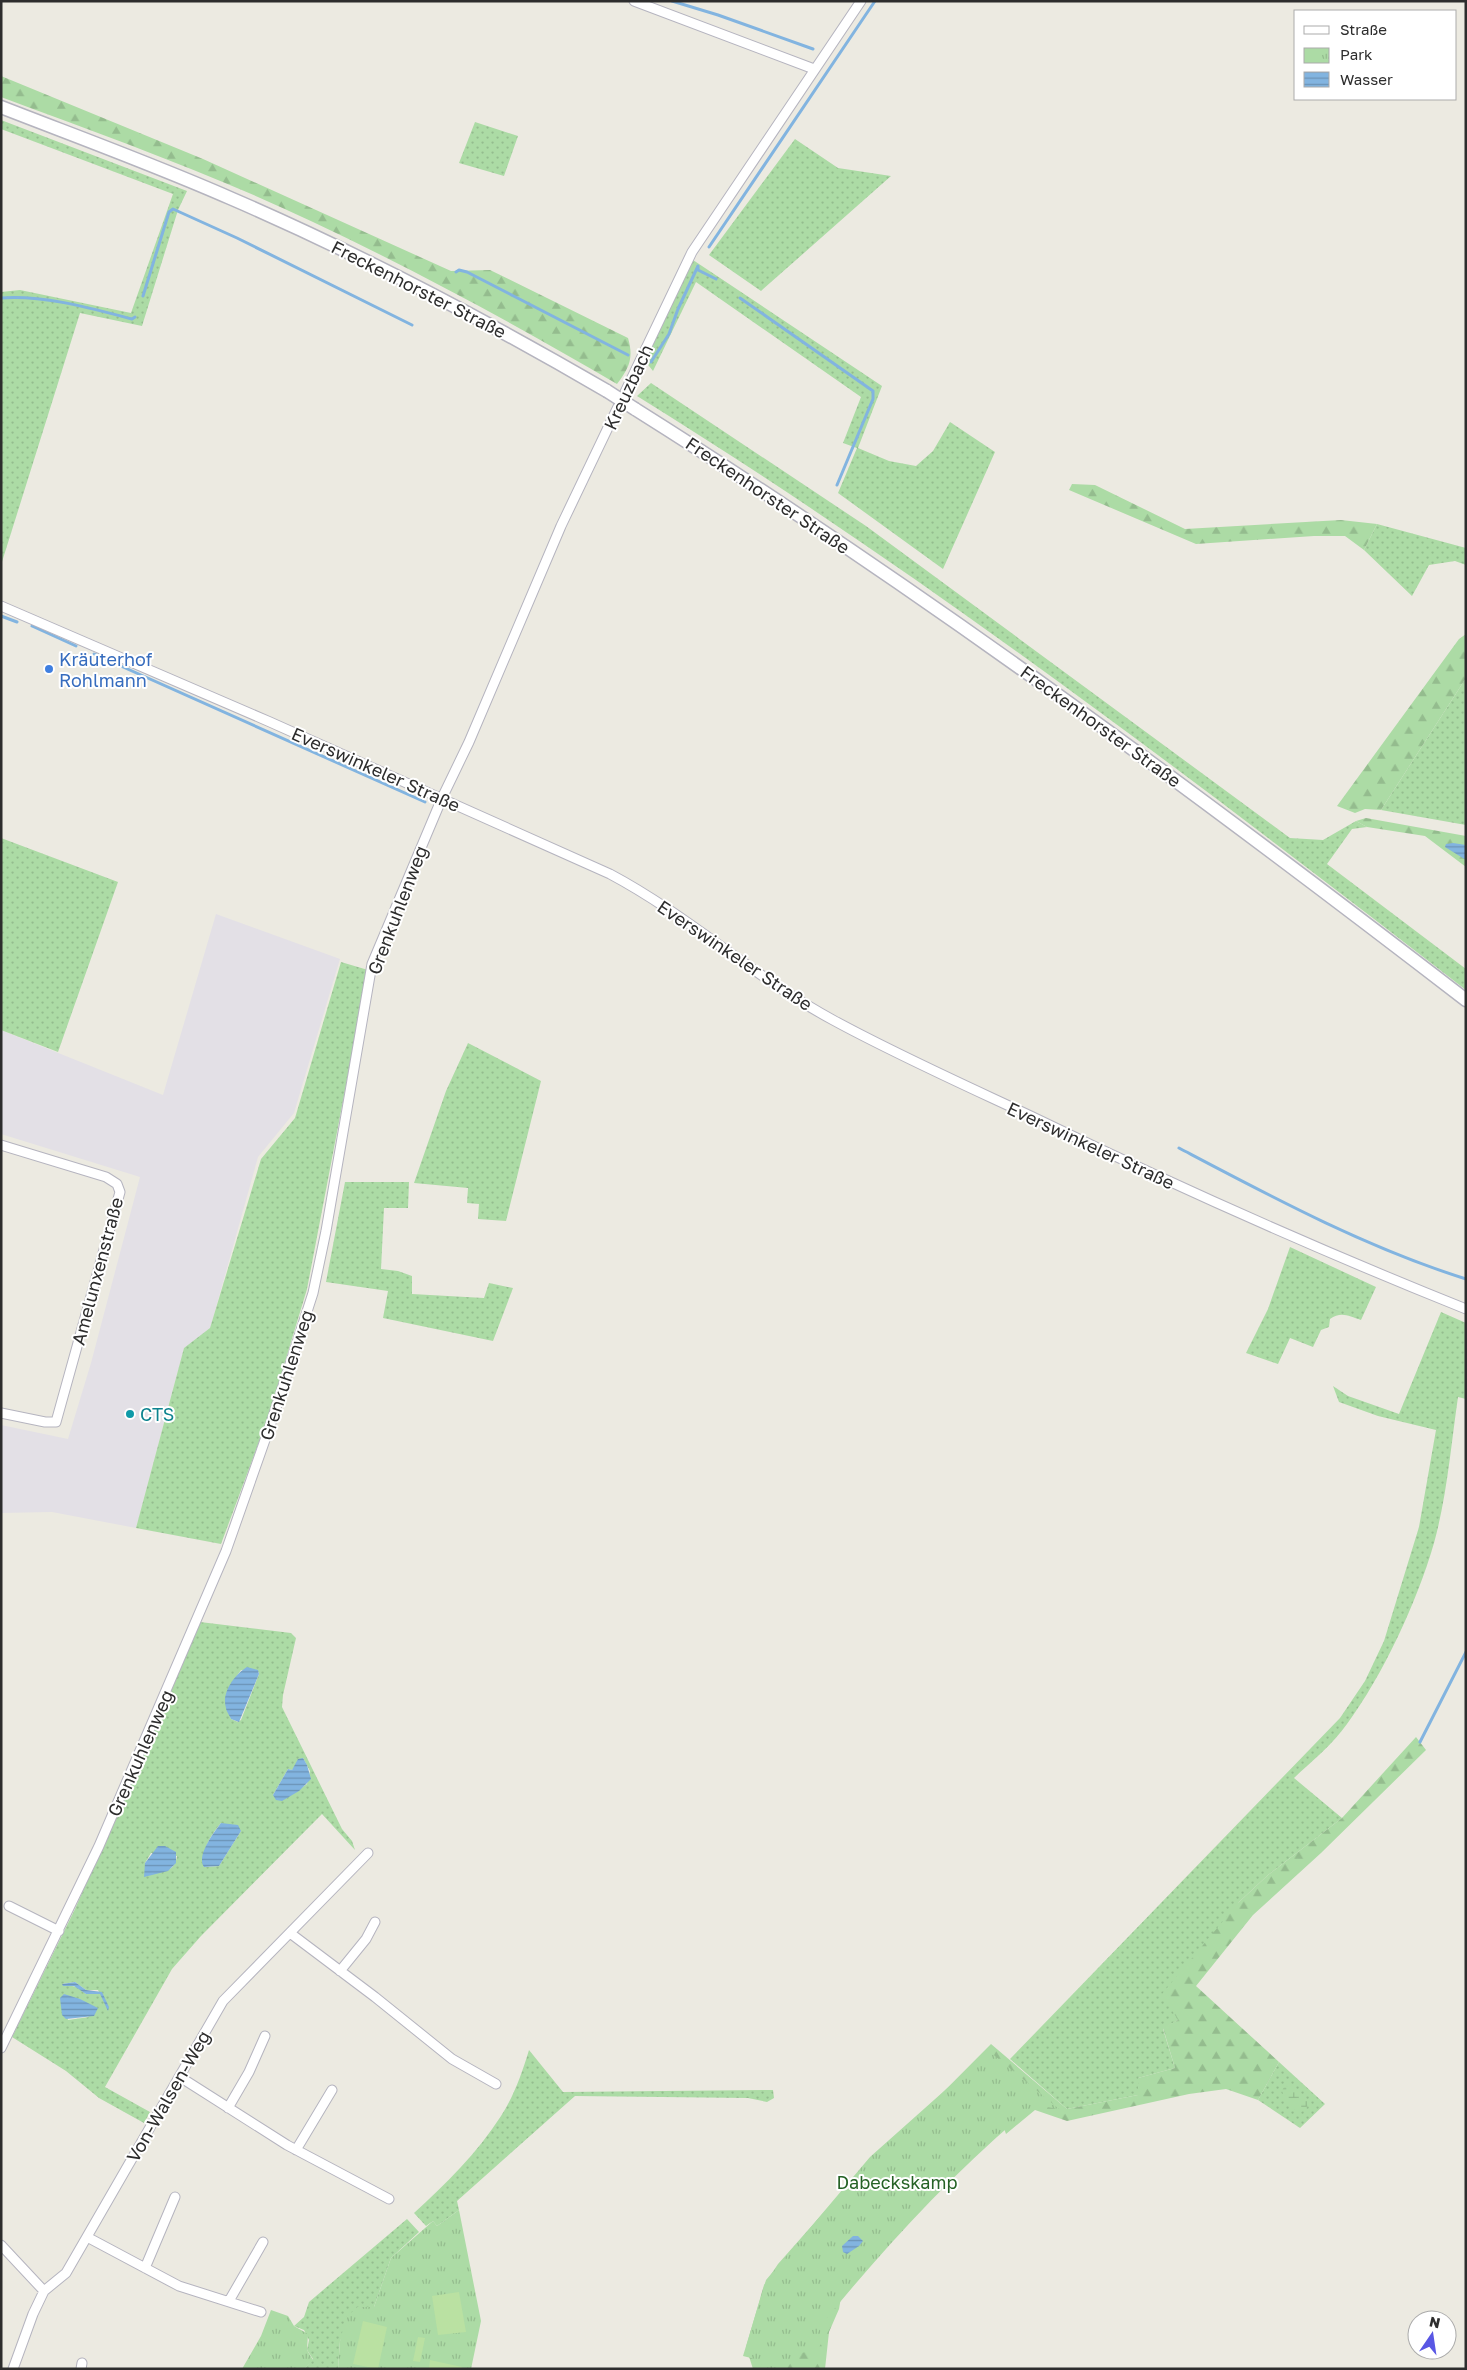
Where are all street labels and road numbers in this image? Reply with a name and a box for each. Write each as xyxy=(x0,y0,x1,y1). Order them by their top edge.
street label: Freckenhorster Straße xyxy=(328,235,510,343)
street label: Kreuzbach xyxy=(599,341,657,433)
street label: Freckenhorster Straße xyxy=(682,432,854,558)
street label: Freckenhorster Straße xyxy=(1016,660,1186,792)
street label: Everswinkeler Straße xyxy=(288,722,464,816)
street label: Grenkuhlenweg xyxy=(362,843,432,977)
street label: Everswinkeler Straße xyxy=(653,895,817,1015)
street label: Everswinkeler Straße xyxy=(1004,1097,1178,1193)
street label: Amelunxenstraße xyxy=(67,1195,127,1347)
street label: Grenkuhlenweg xyxy=(255,1307,317,1443)
street label: Grenkuhlenweg xyxy=(102,1686,178,1820)
street label: Von-Walsen-Weg xyxy=(121,2026,215,2166)

